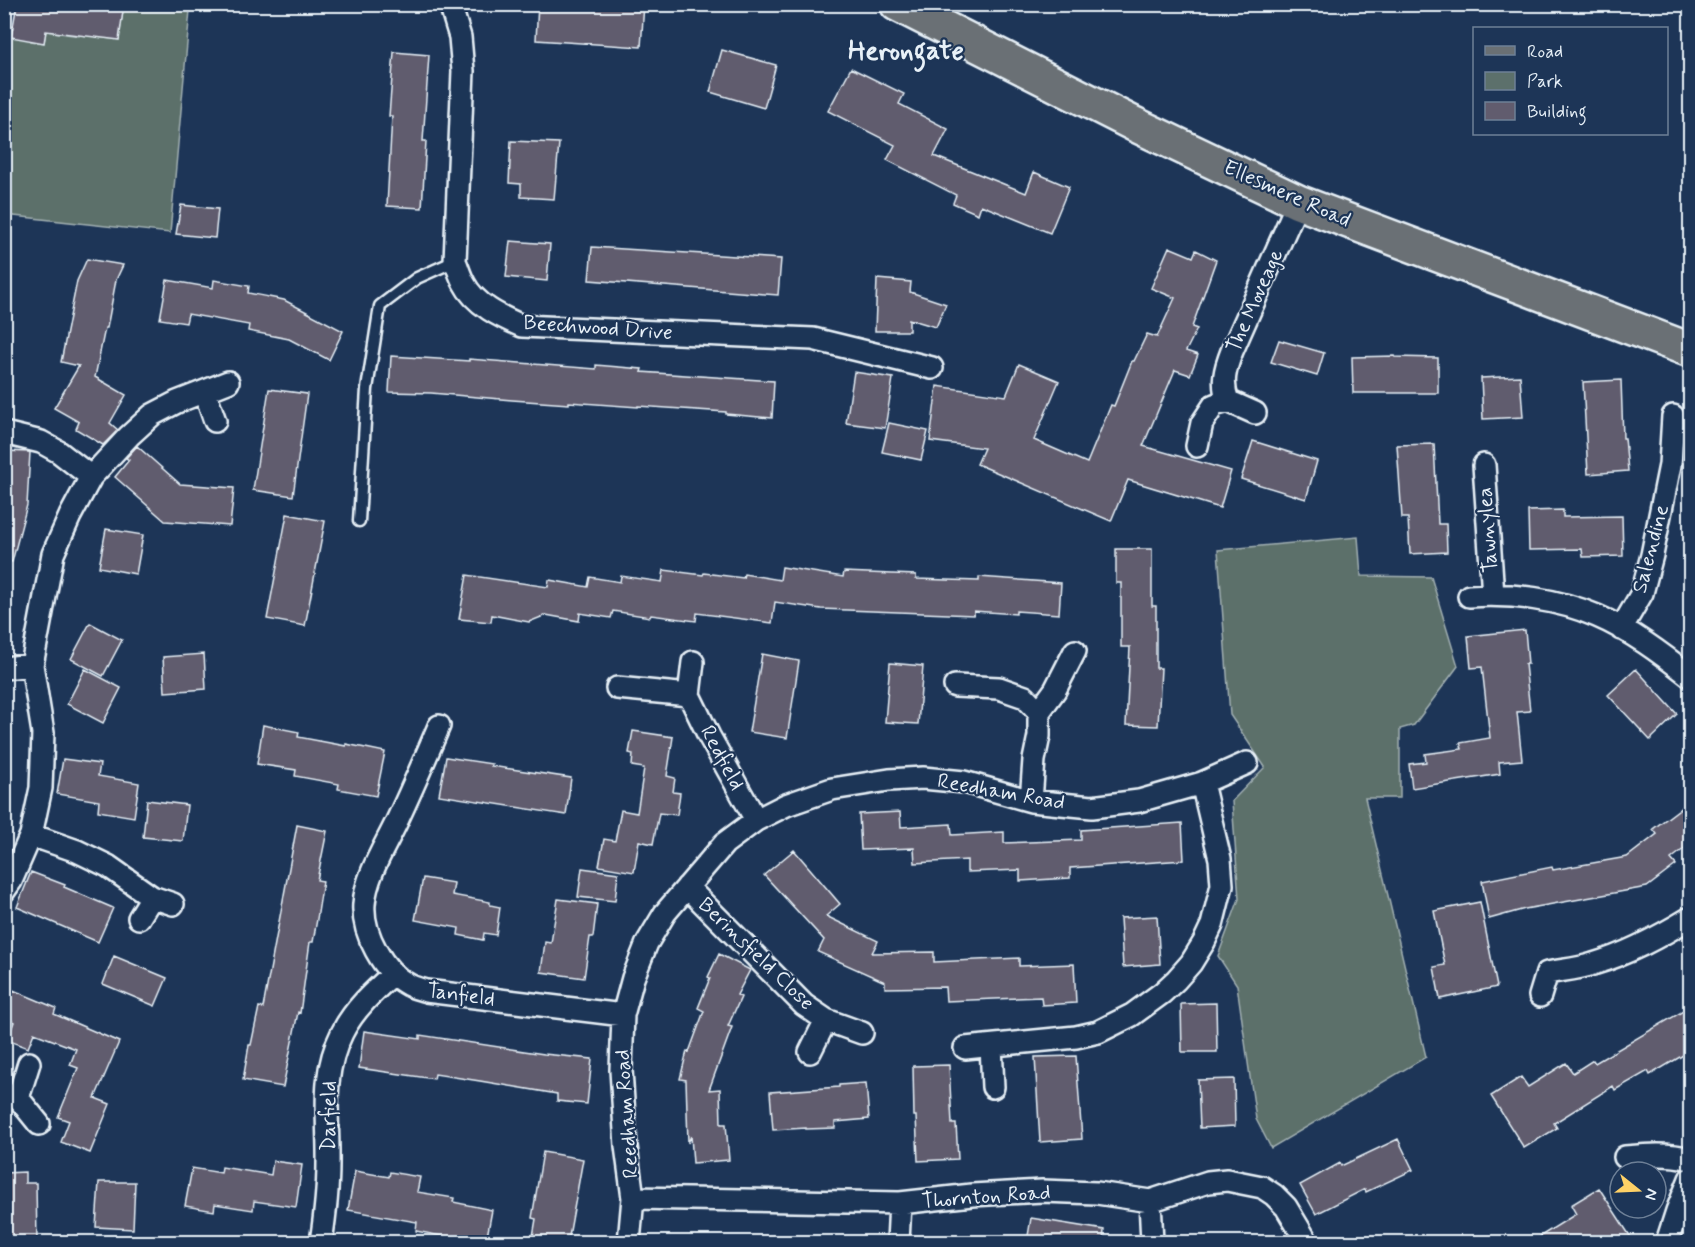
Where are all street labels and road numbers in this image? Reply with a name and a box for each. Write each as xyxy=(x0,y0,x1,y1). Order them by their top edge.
street label: Ellesmere Road xyxy=(1219,154,1355,234)
street label: The Moveage xyxy=(1220,245,1290,357)
street label: Beechwood Drive xyxy=(523,309,673,347)
street label: Tawnylea xyxy=(1471,486,1505,574)
street label: Salendine xyxy=(1626,502,1676,596)
street label: Redfield xyxy=(693,721,751,795)
street label: Reedham Road xyxy=(935,767,1067,817)
street label: Berinsfield Close xyxy=(692,891,820,1017)
street label: Tanfield xyxy=(425,976,497,1014)
street label: Reedham Road xyxy=(609,1049,645,1179)
street label: Darfield xyxy=(314,1081,344,1151)
street label: Thornton Road xyxy=(921,1179,1051,1215)

